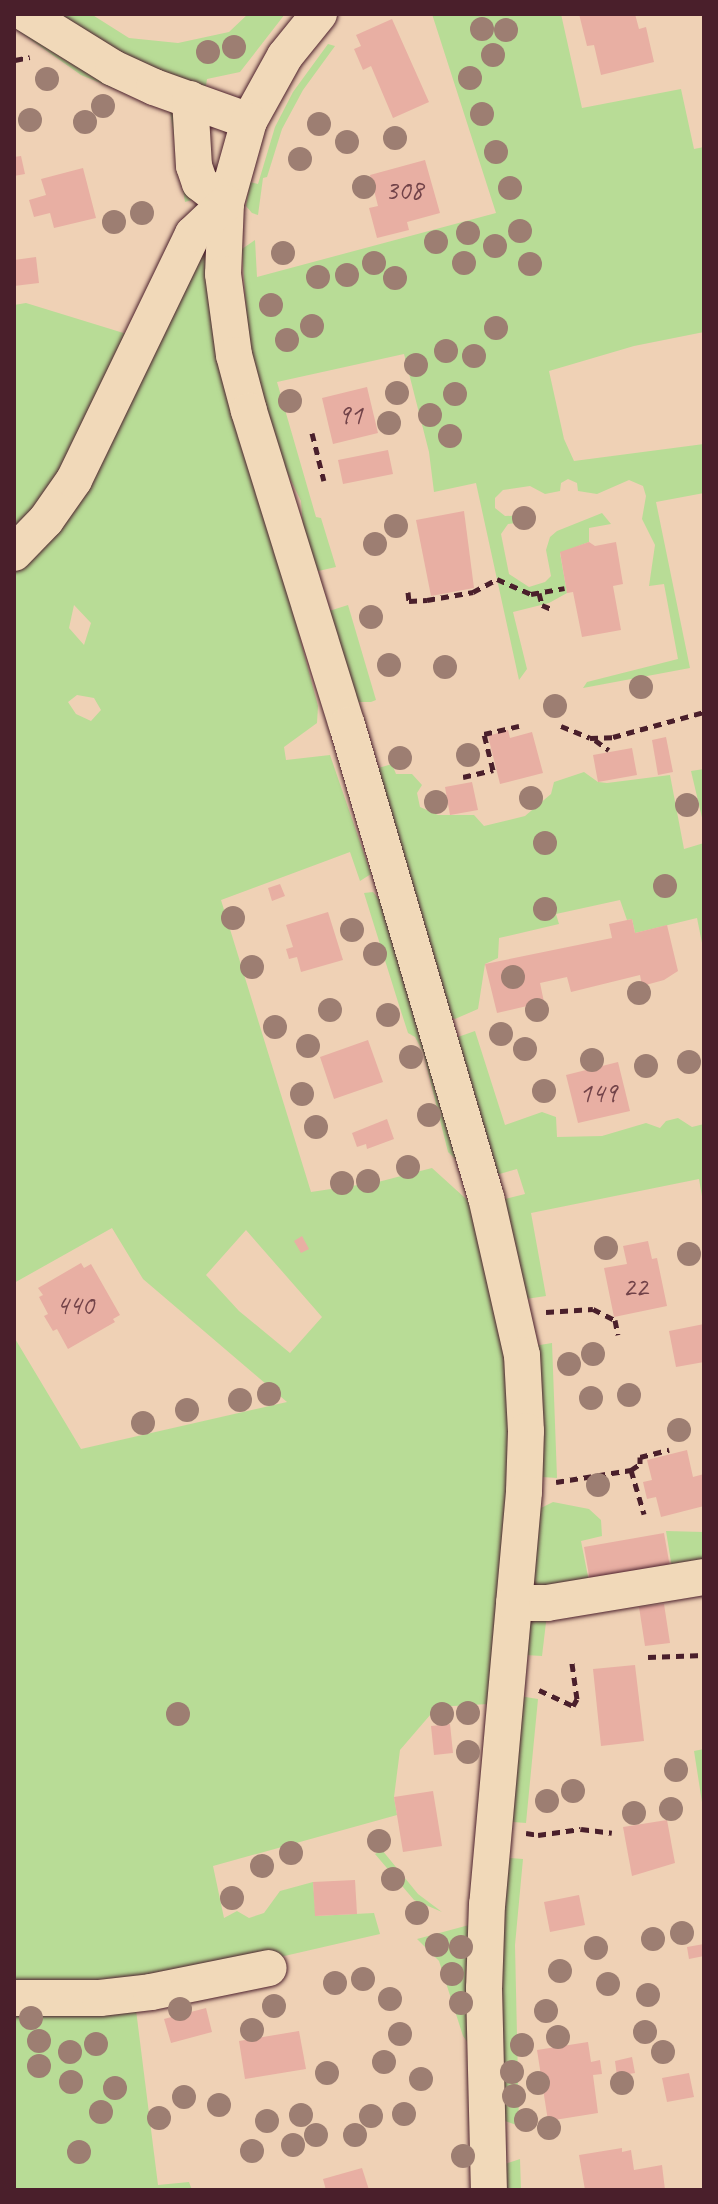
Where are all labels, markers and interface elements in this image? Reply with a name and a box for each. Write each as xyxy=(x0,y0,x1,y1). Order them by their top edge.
house number: 308 xyxy=(385,173,423,207)
house number: 91 xyxy=(337,398,363,432)
house number: 149 xyxy=(579,1076,617,1110)
house number: 22 xyxy=(622,1270,648,1304)
house number: 440 xyxy=(56,1288,94,1322)

